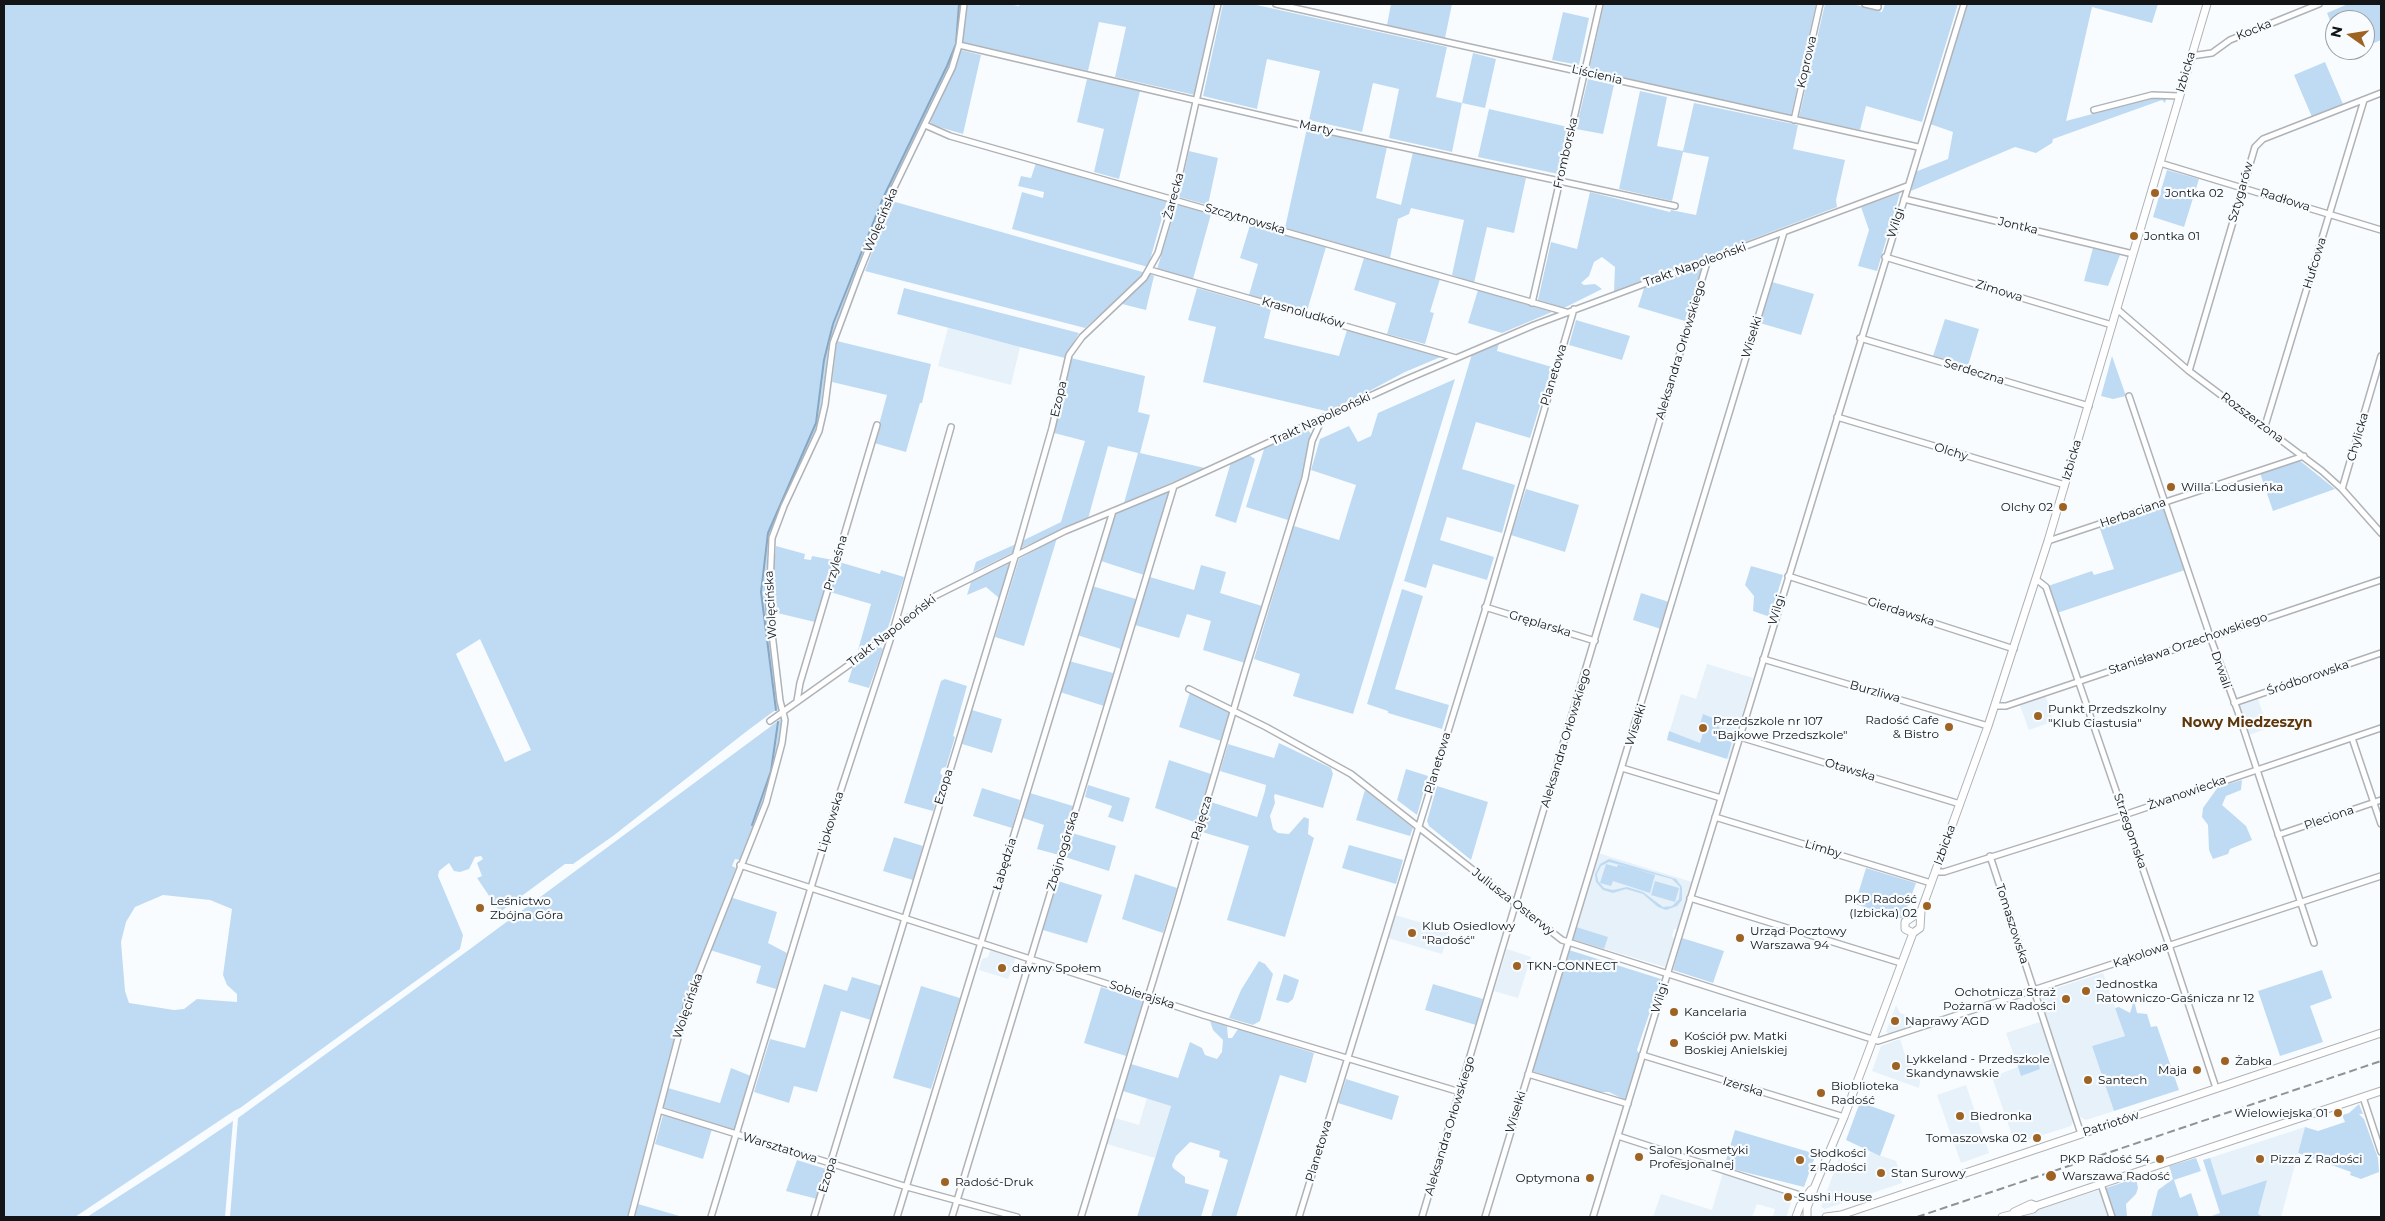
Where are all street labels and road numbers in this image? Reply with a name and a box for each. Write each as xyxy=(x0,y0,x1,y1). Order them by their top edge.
street label: Kocka xyxy=(2234,16,2274,44)
street label: Koprowa xyxy=(1794,34,1820,90)
street label: Izbicka xyxy=(2173,50,2199,94)
street label: Liścienia xyxy=(1570,62,1624,88)
street label: Fromborska xyxy=(1551,116,1581,190)
street label: Marty xyxy=(1298,117,1334,139)
street label: Sztygarów xyxy=(2226,160,2256,224)
street label: Żarecka xyxy=(1161,171,1187,221)
street label: Wolęcińska xyxy=(861,186,901,254)
street label: Radłowa xyxy=(2258,186,2312,214)
street label: Szczytnowska xyxy=(1203,201,1287,237)
street label: Wilgi xyxy=(1884,206,1908,240)
street label: Jontka xyxy=(1997,214,2039,238)
street label: Hufcowa xyxy=(2300,235,2330,291)
street label: Trakt Napoleoński xyxy=(1642,240,1748,290)
street label: Zimowa xyxy=(1974,277,2024,305)
street label: Aleksandra Orłowskiego xyxy=(1653,279,1709,421)
street label: Krasnoludków xyxy=(1260,294,1346,332)
street label: Wisełki xyxy=(1739,314,1765,360)
street label: Planetowa xyxy=(1538,342,1570,408)
street label: Serdeczna xyxy=(1942,356,2006,388)
street label: Ezopa xyxy=(1048,380,1070,418)
street label: Trakt Napoleoński xyxy=(1269,390,1373,448)
street label: Rozszerzona xyxy=(2218,390,2286,446)
street label: Chylicka xyxy=(2344,411,2372,463)
street label: Izbicka xyxy=(2059,438,2085,482)
street label: Olchy xyxy=(1932,440,1970,464)
street label: Herbaciana xyxy=(2098,495,2168,531)
street label: Przyleśna xyxy=(821,534,851,592)
street label: Wolęcińska xyxy=(762,570,780,640)
street label: Trakt Napoleoński xyxy=(845,592,939,670)
street label: Wilgi xyxy=(1766,593,1788,627)
street label: Gierdawska xyxy=(1866,594,1936,630)
street label: Gręplarska xyxy=(1507,608,1573,640)
street label: Stanisława Orzechowskiego xyxy=(2107,610,2269,678)
street label: Drwali xyxy=(2208,649,2234,691)
street label: Śródborowska xyxy=(2265,657,2351,699)
street label: Aleksandra Orłowskiego xyxy=(1538,667,1594,809)
street label: Burzliwa xyxy=(1848,678,1902,706)
street label: Wisełki xyxy=(1622,702,1650,748)
street label: Planetowa xyxy=(1422,730,1454,796)
street label: Otawska xyxy=(1823,755,1877,785)
street label: Ezopa xyxy=(932,767,956,807)
street label: Żwanowiecka xyxy=(2146,773,2228,813)
street label: Lipkowska xyxy=(815,790,847,854)
street label: Strzegomska xyxy=(2110,791,2150,871)
street label: Pajęcza xyxy=(1188,794,1216,842)
street label: Pleciona xyxy=(2302,803,2356,833)
street label: Zbójnogórska xyxy=(1044,809,1082,893)
street label: Izbicka xyxy=(1931,823,1959,867)
street label: Łabędzia xyxy=(990,836,1020,892)
street label: Limby xyxy=(1803,837,1843,861)
street label: Juliusza Osterwy xyxy=(1469,865,1557,939)
street label: Tomaszowska xyxy=(1992,882,2032,966)
street label: Kąkolowa xyxy=(2111,939,2171,971)
street label: Wolęcińska xyxy=(670,971,706,1041)
street label: Sobierajska xyxy=(1107,978,1177,1012)
street label: Wilgi xyxy=(1649,981,1671,1015)
street label: Aleksandra Orłowskiego xyxy=(1422,1055,1478,1197)
street label: Izerska xyxy=(1721,1074,1765,1100)
street label: Wisełki xyxy=(1503,1089,1529,1135)
street label: Patriotów xyxy=(2081,1108,2141,1140)
street label: Planetowa xyxy=(1303,1118,1335,1184)
street label: Warsztatowa xyxy=(741,1130,819,1166)
street label: Ezopa xyxy=(816,1155,840,1195)

